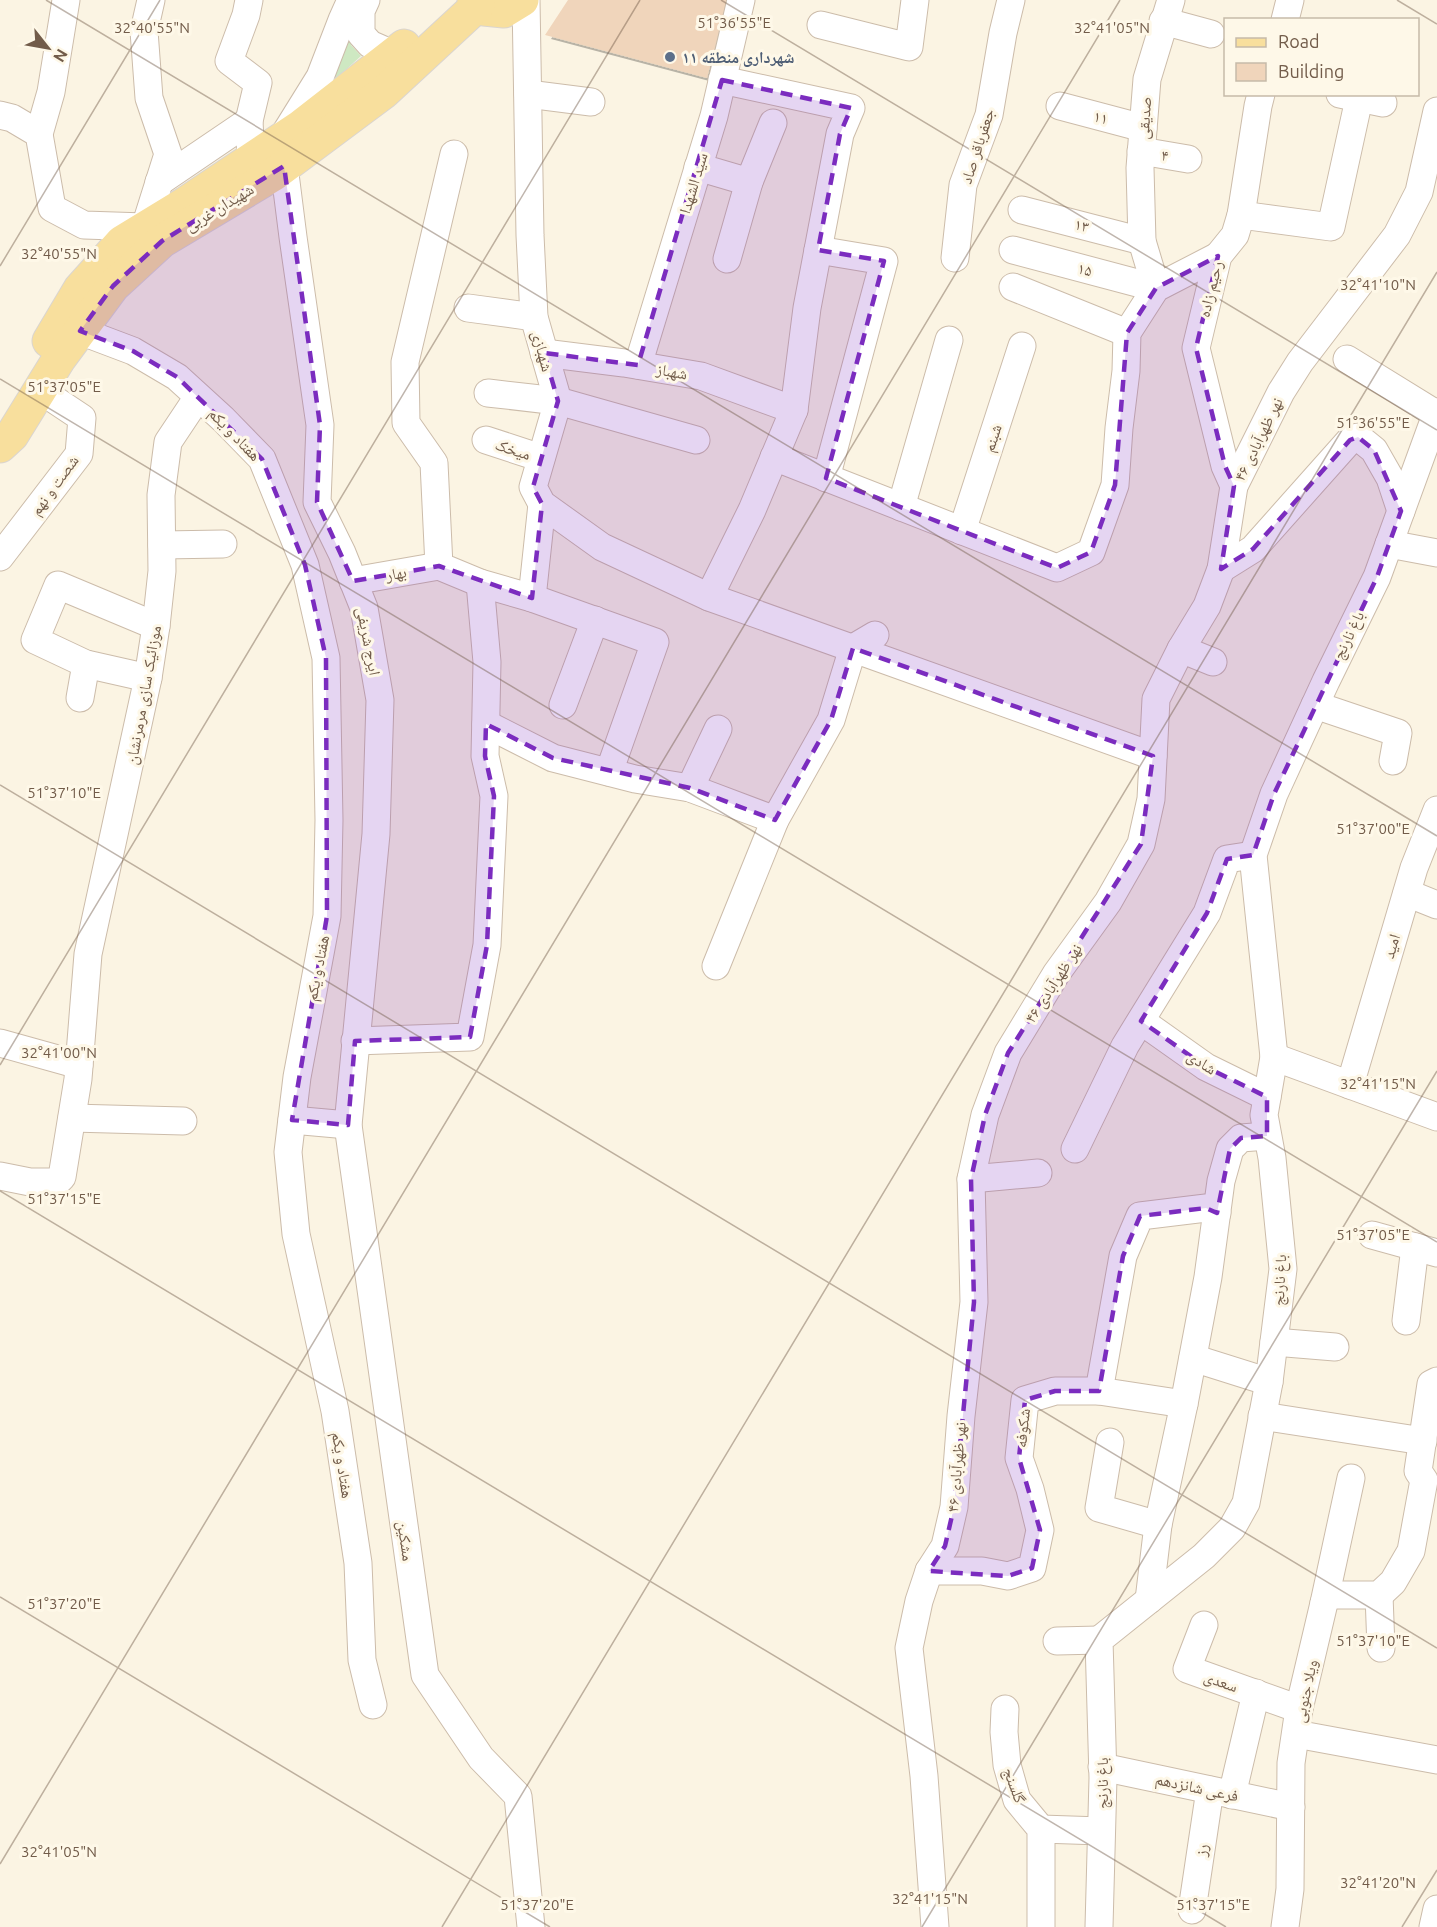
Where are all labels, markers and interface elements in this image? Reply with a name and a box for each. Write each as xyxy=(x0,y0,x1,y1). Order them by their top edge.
text: 51°36'55"E xyxy=(697,14,771,31)
north arrow xyxy=(18,18,78,78)
legend xyxy=(1224,18,1419,96)
text: 32°40'55"N xyxy=(114,19,190,36)
text: 32°41'05"N xyxy=(1074,19,1150,36)
text: Road xyxy=(1278,31,1320,51)
text: N xyxy=(50,46,72,65)
place label: شهرداری منطقه ۱۱ xyxy=(682,48,794,67)
marker: شهرداری منطقه ۱۱ xyxy=(663,50,677,64)
text: Building xyxy=(1278,61,1344,81)
street label: صدیقی xyxy=(1134,96,1156,140)
street label: جعفرباقر صاد xyxy=(956,106,999,186)
street label: ۱۱ xyxy=(1092,106,1110,128)
street label: ۴ xyxy=(1160,146,1170,164)
street label: سید الشهدا xyxy=(675,150,712,216)
street label: شهیدان غربی xyxy=(181,180,258,236)
street label: ۱۳ xyxy=(1073,215,1091,235)
text: 32°40'55"N xyxy=(21,245,97,262)
street label: ۱۵ xyxy=(1076,258,1094,280)
street label: رحیم زاده xyxy=(1194,259,1228,319)
text: 32°41'10"N xyxy=(1340,276,1416,293)
street label: شهبازی xyxy=(527,329,557,374)
street label: شهباز xyxy=(654,359,689,384)
text: 51°37'05"E xyxy=(27,378,101,395)
street label: نهر ظهرآبادی ۴۶ xyxy=(1230,394,1288,485)
street label: هفتاد و یکم xyxy=(204,404,265,466)
text: 51°36'55"E xyxy=(1336,414,1410,431)
street label: شبنم xyxy=(979,422,1007,455)
street label: میخک xyxy=(493,435,533,463)
street label: شصت و نهم xyxy=(26,451,83,520)
street label: بهار xyxy=(383,562,408,585)
street label: ایرج شریفی xyxy=(352,605,384,677)
street label: باغ نارنج xyxy=(1329,608,1369,663)
street label: موزائیک سازی مرمرنشان xyxy=(122,624,166,766)
text: 51°37'10"E xyxy=(27,784,101,801)
text: 51°37'00"E xyxy=(1336,820,1410,837)
street label: امید xyxy=(1379,932,1403,960)
street label: هفتاد و یکم xyxy=(302,933,334,1003)
street label: نهر ظهرآبادی ۴۶ xyxy=(1021,940,1087,1027)
text: 32°41'00"N xyxy=(21,1044,97,1061)
street label: شادی xyxy=(1183,1046,1220,1080)
text: 32°41'15"N xyxy=(1340,1075,1416,1092)
text: 51°37'15"E xyxy=(27,1190,101,1207)
text: 51°37'05"E xyxy=(1336,1226,1410,1243)
street label: باغ نارنج xyxy=(1269,1254,1291,1306)
street label: شکوفه xyxy=(1011,1408,1034,1449)
street label: نهر ظهرآبادی ۴۶ xyxy=(943,1421,971,1513)
street label: هفتاد و یکم xyxy=(327,1431,357,1500)
street label: مشکین xyxy=(392,1520,418,1563)
text: 51°37'20"E xyxy=(27,1595,101,1612)
text: 51°37'10"E xyxy=(1336,1632,1410,1649)
street label: ویلا جنوبی xyxy=(1290,1658,1322,1725)
street label: سعدی xyxy=(1201,1667,1240,1697)
street label: باغ نارنج xyxy=(1093,1757,1113,1809)
street label: گلسنج xyxy=(998,1765,1030,1806)
street label: فرعی شانزدهم xyxy=(1153,1769,1240,1807)
street label: رز xyxy=(1191,1842,1212,1859)
text: 32°41'05"N xyxy=(21,1843,97,1860)
text: 32°41'20"N xyxy=(1340,1874,1416,1891)
text: 32°41'15"N xyxy=(892,1890,968,1907)
text: 51°37'20"E xyxy=(500,1896,574,1913)
text: 51°37'15"E xyxy=(1176,1896,1250,1913)

